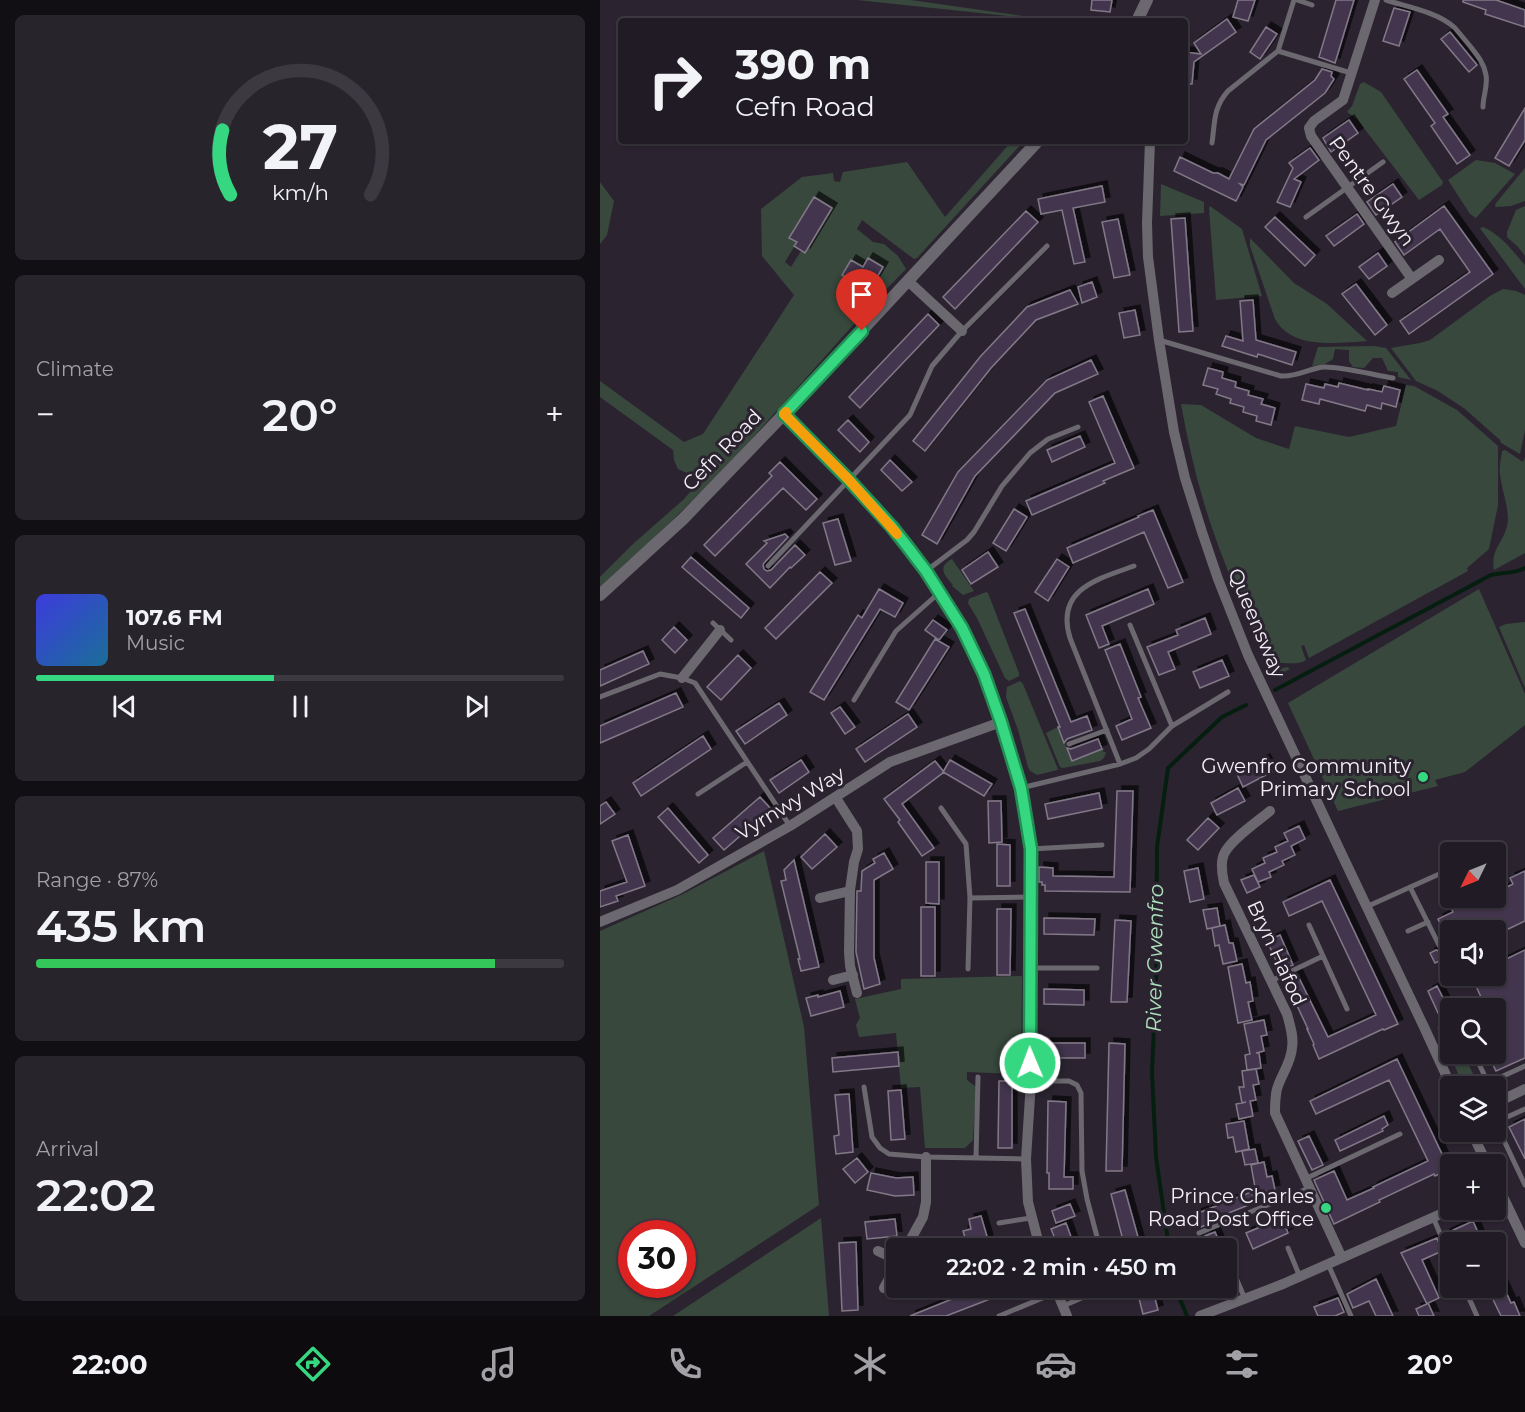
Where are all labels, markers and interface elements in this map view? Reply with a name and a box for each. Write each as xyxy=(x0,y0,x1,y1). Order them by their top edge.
text: 390 m xyxy=(735,38,871,90)
icon: right xyxy=(636,42,714,120)
text: Cefn Road xyxy=(735,90,875,123)
text: 27 xyxy=(262,109,338,185)
street label: Pentre Gwyn xyxy=(1324,131,1420,251)
text: km/h xyxy=(271,179,329,205)
pin xyxy=(836,269,887,331)
icon: arrive xyxy=(845,278,878,311)
text: Climate xyxy=(36,357,114,381)
text: 20° xyxy=(262,387,338,442)
text: − xyxy=(36,394,55,434)
text: + xyxy=(545,394,564,434)
street label: Cefn Road xyxy=(677,404,767,496)
street label: Queensway xyxy=(1223,565,1291,682)
text: 107.6 FM xyxy=(126,604,223,631)
text: Music xyxy=(126,631,185,655)
icon: previous xyxy=(108,690,141,723)
icon: pause xyxy=(284,690,317,723)
icon: next xyxy=(460,690,493,723)
place label: Gwenfro Community Primary School xyxy=(1201,754,1411,801)
street label: Vyrnwy Way xyxy=(731,761,849,845)
marker: Gwenfro Community Primary School xyxy=(1416,770,1430,784)
north arrow xyxy=(1440,842,1506,908)
map controls xyxy=(1440,842,1506,1298)
text: Range · 87% xyxy=(36,868,158,892)
water label: River Gwenfro xyxy=(1141,884,1168,1032)
street label: Bryn Hafod xyxy=(1242,897,1312,1009)
text: 435 km xyxy=(36,898,206,953)
button: sound xyxy=(1440,920,1506,986)
button: search xyxy=(1440,998,1506,1064)
position arrow xyxy=(998,1031,1062,1095)
button: layers xyxy=(1440,1076,1506,1142)
text: Arrival xyxy=(36,1137,99,1161)
button: + xyxy=(1440,1154,1506,1220)
text: 22:02 xyxy=(36,1167,156,1222)
place label: Prince Charles Road Post Office xyxy=(1148,1184,1314,1231)
marker: Prince Charles Road Post Office xyxy=(1319,1201,1333,1215)
speed limit sign: 30 xyxy=(618,1220,696,1298)
button: − xyxy=(1440,1232,1506,1298)
text: 22:02 · 2 min · 450 m xyxy=(946,1254,1177,1281)
icon: directions xyxy=(292,1343,334,1385)
icon: music xyxy=(478,1343,520,1385)
icon: phone xyxy=(664,1343,706,1385)
icon: climate xyxy=(849,1343,891,1385)
icon: car xyxy=(1035,1343,1077,1385)
icon: filters xyxy=(1221,1343,1263,1385)
text: 22:00 xyxy=(72,1348,148,1381)
text: 20° xyxy=(1407,1348,1453,1381)

